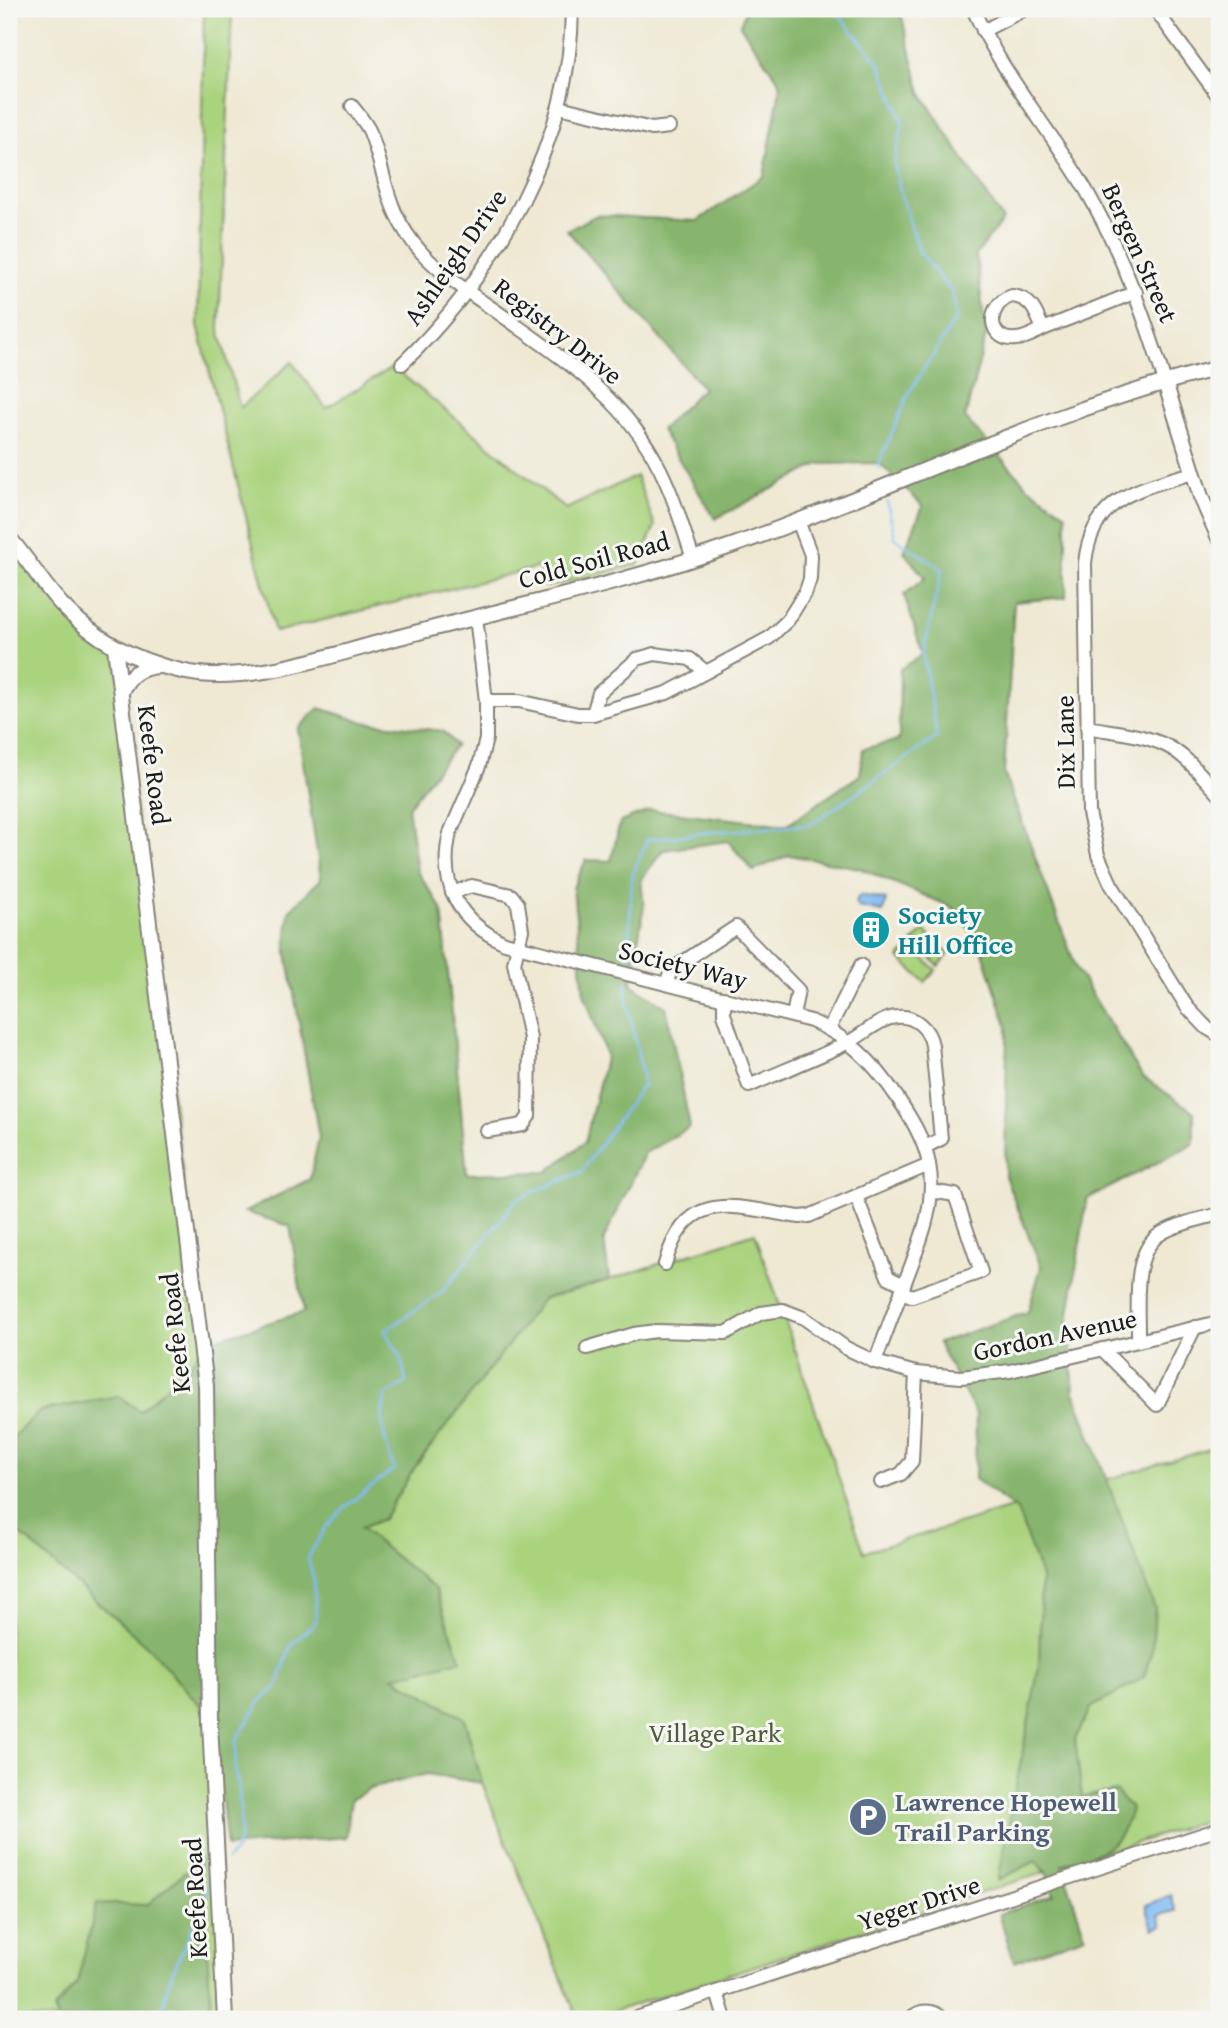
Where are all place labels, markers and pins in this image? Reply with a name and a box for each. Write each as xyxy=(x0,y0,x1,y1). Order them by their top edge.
place label: Society Hill Office xyxy=(898,895,1014,964)
building icon: Society Hill Office xyxy=(850,909,892,951)
place label: Lawrence Hopewell Trail Parking xyxy=(895,1782,1117,1851)
parking icon: Lawrence Hopewell Trail Parking xyxy=(847,1796,889,1838)

